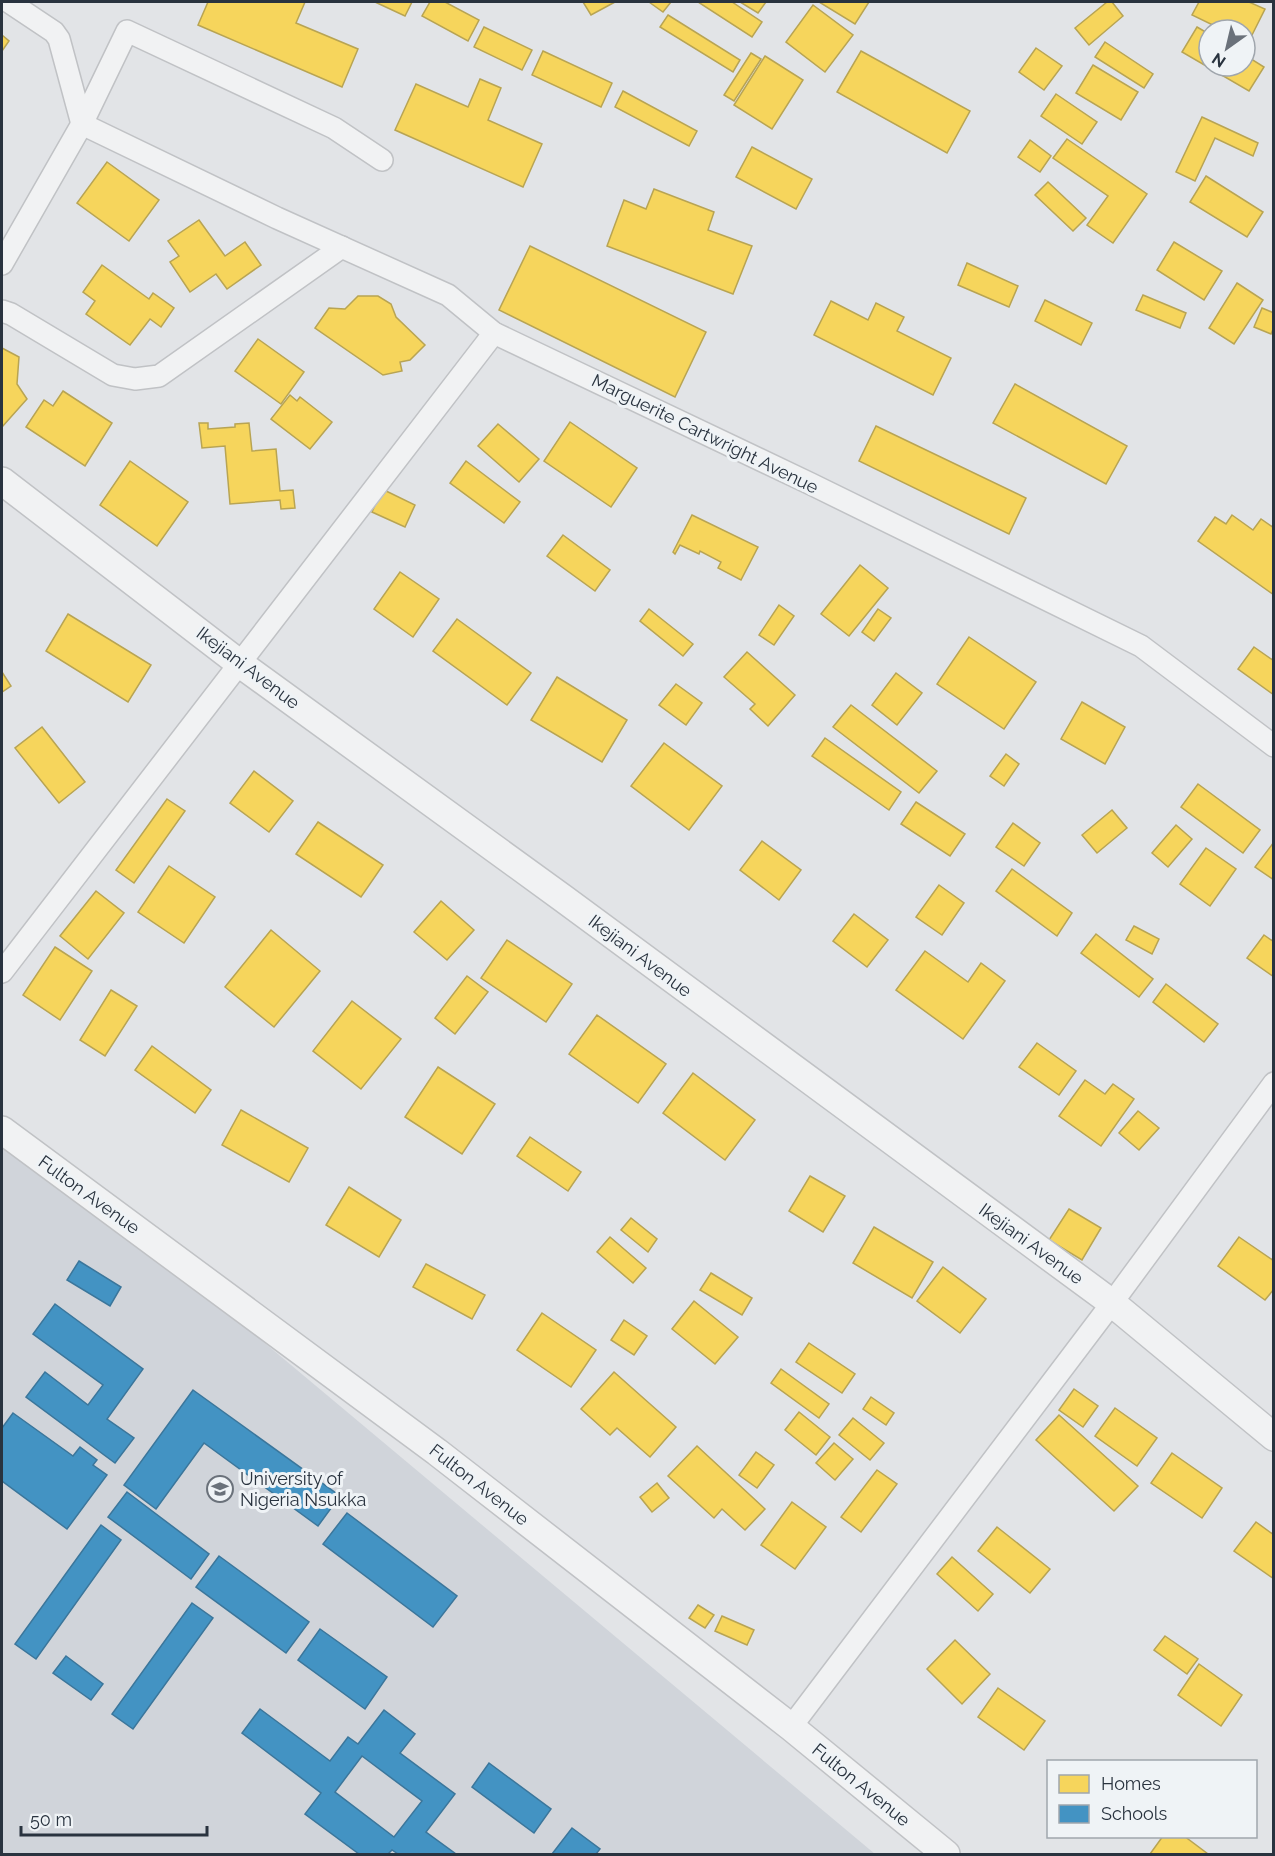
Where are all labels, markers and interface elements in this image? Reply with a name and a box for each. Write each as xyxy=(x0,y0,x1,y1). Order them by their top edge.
north arrow xyxy=(1197,18,1257,78)
text: N xyxy=(1209,49,1229,71)
street label: Marguerite Cartwright Avenue xyxy=(589,369,822,498)
street label: Ikejiani Avenue xyxy=(193,622,304,713)
street label: Ikejiani Avenue xyxy=(585,910,696,1001)
street label: Fulton Avenue xyxy=(35,1151,144,1239)
street label: Ikejiani Avenue xyxy=(975,1199,1088,1289)
street label: Fulton Avenue xyxy=(426,1439,533,1530)
place label: University of Nigeria Nsukka xyxy=(240,1468,366,1510)
school or university icon: University of Nigeria Nsukka xyxy=(205,1474,235,1504)
street label: Fulton Avenue xyxy=(808,1739,915,1831)
legend xyxy=(1047,1760,1257,1838)
text: Homes xyxy=(1101,1773,1161,1794)
scale bar xyxy=(21,1799,207,1837)
text: Schools xyxy=(1101,1803,1168,1824)
text: 50 m xyxy=(30,1809,72,1830)

